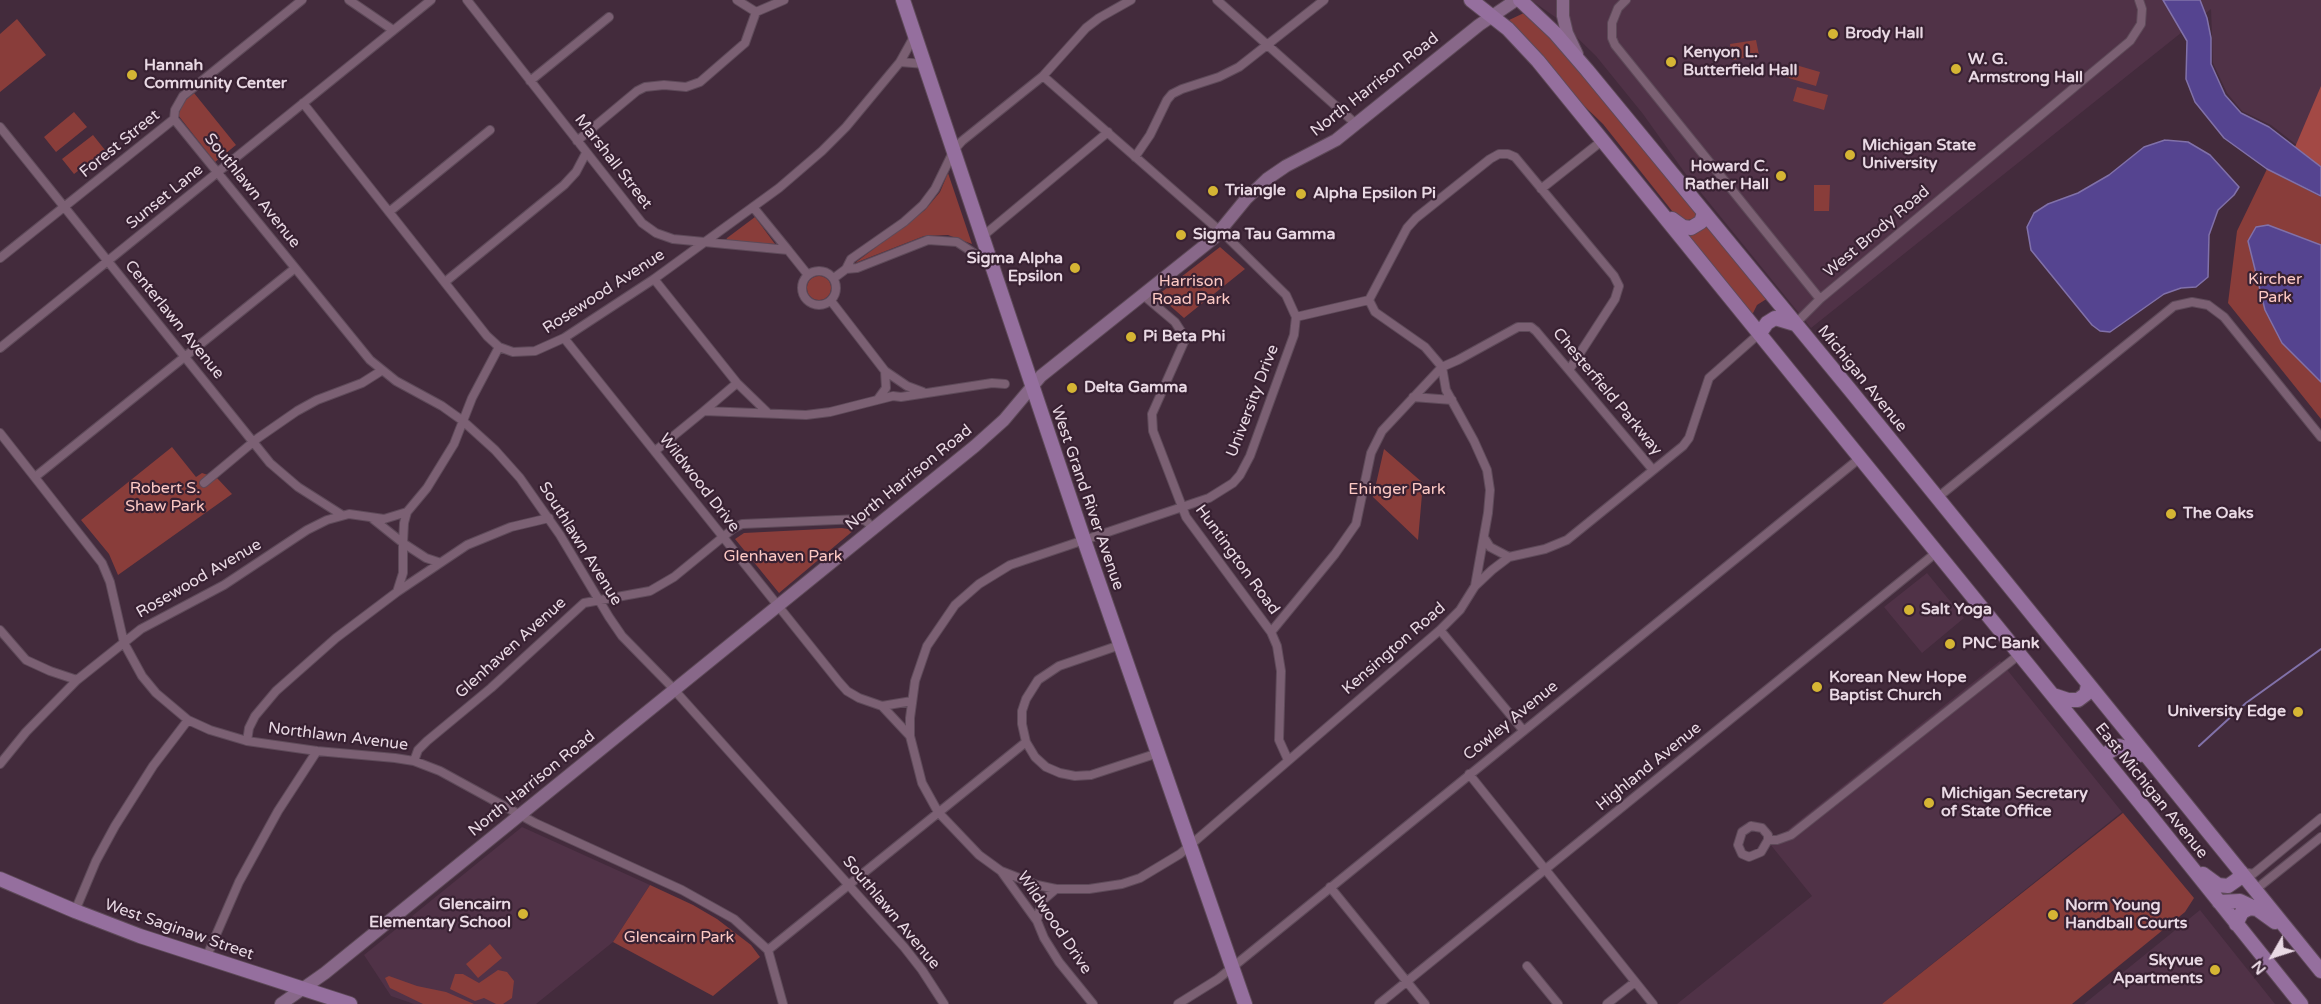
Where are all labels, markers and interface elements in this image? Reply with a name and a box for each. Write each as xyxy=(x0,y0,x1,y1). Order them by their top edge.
place label: Brody Hall xyxy=(1845,24,1923,44)
marker: Brody Hall xyxy=(1826,27,1840,41)
street label: North Harrison Road xyxy=(1307,29,1443,141)
place label: Kenyon L. Butterfield Hall xyxy=(1683,43,1798,81)
place label: W. G. Armstrong Hall xyxy=(1968,50,2083,88)
marker: Kenyon L. Butterfield Hall xyxy=(1664,55,1678,69)
place label: Hannah Community Center xyxy=(144,56,287,94)
marker: W. G. Armstrong Hall xyxy=(1949,62,1963,76)
marker: Hannah Community Center xyxy=(125,68,139,82)
street label: Forest Street xyxy=(76,106,164,182)
street label: Marshall Street xyxy=(570,111,656,213)
street label: Southlawn Avenue xyxy=(200,130,304,252)
place label: Michigan State University xyxy=(1862,136,1976,174)
marker: Michigan State University xyxy=(1843,148,1857,162)
place label: Howard C. Rather Hall xyxy=(1685,157,1769,195)
street label: Sunset Lane xyxy=(123,160,207,234)
marker: Howard C. Rather Hall xyxy=(1774,169,1788,183)
place label: Triangle xyxy=(1225,181,1286,201)
street label: West Brody Road xyxy=(1820,182,1934,282)
marker: Triangle xyxy=(1206,184,1220,198)
place label: Alpha Epsilon Pi xyxy=(1313,184,1436,204)
marker: Alpha Epsilon Pi xyxy=(1294,187,1308,201)
place label: Sigma Tau Gamma xyxy=(1193,225,1335,245)
marker: Sigma Tau Gamma xyxy=(1174,228,1188,242)
street label: Rosewood Avenue xyxy=(540,245,668,339)
place label: Sigma Alpha Epsilon xyxy=(967,249,1063,287)
street label: Centerlawn Avenue xyxy=(120,257,228,383)
marker: Sigma Alpha Epsilon xyxy=(1068,261,1082,275)
park label: Kircher Park xyxy=(2248,270,2302,308)
park label: Harrison Road Park xyxy=(1152,272,1230,310)
street label: Michigan Avenue xyxy=(1813,322,1911,436)
street label: Chesterfield Parkway xyxy=(1548,324,1666,460)
place label: Pi Beta Phi xyxy=(1143,327,1225,347)
marker: Pi Beta Phi xyxy=(1124,330,1138,344)
street label: University Drive xyxy=(1223,342,1283,460)
place label: Delta Gamma xyxy=(1084,378,1187,398)
marker: Delta Gamma xyxy=(1065,381,1079,395)
street label: West Grand River Avenue xyxy=(1046,403,1128,593)
street label: North Harrison Road xyxy=(842,421,976,535)
street label: Wildwood Drive xyxy=(655,430,743,536)
park label: Robert S. Shaw Park xyxy=(125,479,205,517)
street label: Southlawn Avenue xyxy=(534,479,626,609)
park label: Ehinger Park xyxy=(1348,480,1446,500)
street label: Huntington Road xyxy=(1191,501,1283,619)
place label: The Oaks xyxy=(2183,504,2254,524)
marker: The Oaks xyxy=(2164,507,2178,521)
street label: Rosewood Avenue xyxy=(133,535,265,623)
park label: Glenhaven Park xyxy=(724,547,842,567)
street label: Glenhaven Avenue xyxy=(452,593,570,703)
street label: Kensington Road xyxy=(1338,599,1450,699)
place label: Salt Yoga xyxy=(1921,600,1992,620)
marker: Salt Yoga xyxy=(1902,603,1916,617)
place label: PNC Bank xyxy=(1962,634,2039,654)
marker: PNC Bank xyxy=(1943,637,1957,651)
place label: Korean New Hope Baptist Church xyxy=(1829,668,1966,706)
street label: Cowley Avenue xyxy=(1460,677,1562,765)
marker: Korean New Hope Baptist Church xyxy=(1810,680,1824,694)
place label: University Edge xyxy=(2167,702,2286,722)
marker: University Edge xyxy=(2291,705,2305,719)
street label: Northlawn Avenue xyxy=(267,719,409,755)
street label: Highland Avenue xyxy=(1592,719,1706,815)
street label: East Michigan Avenue xyxy=(2090,719,2212,863)
street label: North Harrison Road xyxy=(465,727,599,841)
place label: Michigan Secretary of State Office xyxy=(1941,784,2088,822)
marker: Michigan Secretary of State Office xyxy=(1922,796,1936,810)
street label: Southlawn Avenue xyxy=(838,852,944,974)
street label: Wildwood Drive xyxy=(1013,868,1095,978)
street label: West Saginaw Street xyxy=(102,895,256,965)
place label: Glencairn Elementary School xyxy=(369,895,511,933)
place label: Norm Young Handball Courts xyxy=(2065,896,2187,934)
marker: Glencairn Elementary School xyxy=(516,907,530,921)
marker: Norm Young Handball Courts xyxy=(2046,908,2060,922)
north arrow xyxy=(2243,926,2303,986)
park label: Glencairn Park xyxy=(624,928,734,948)
place label: Skyvue Apartments xyxy=(2113,951,2203,989)
text: N xyxy=(2247,956,2271,979)
marker: Skyvue Apartments xyxy=(2208,963,2222,977)

